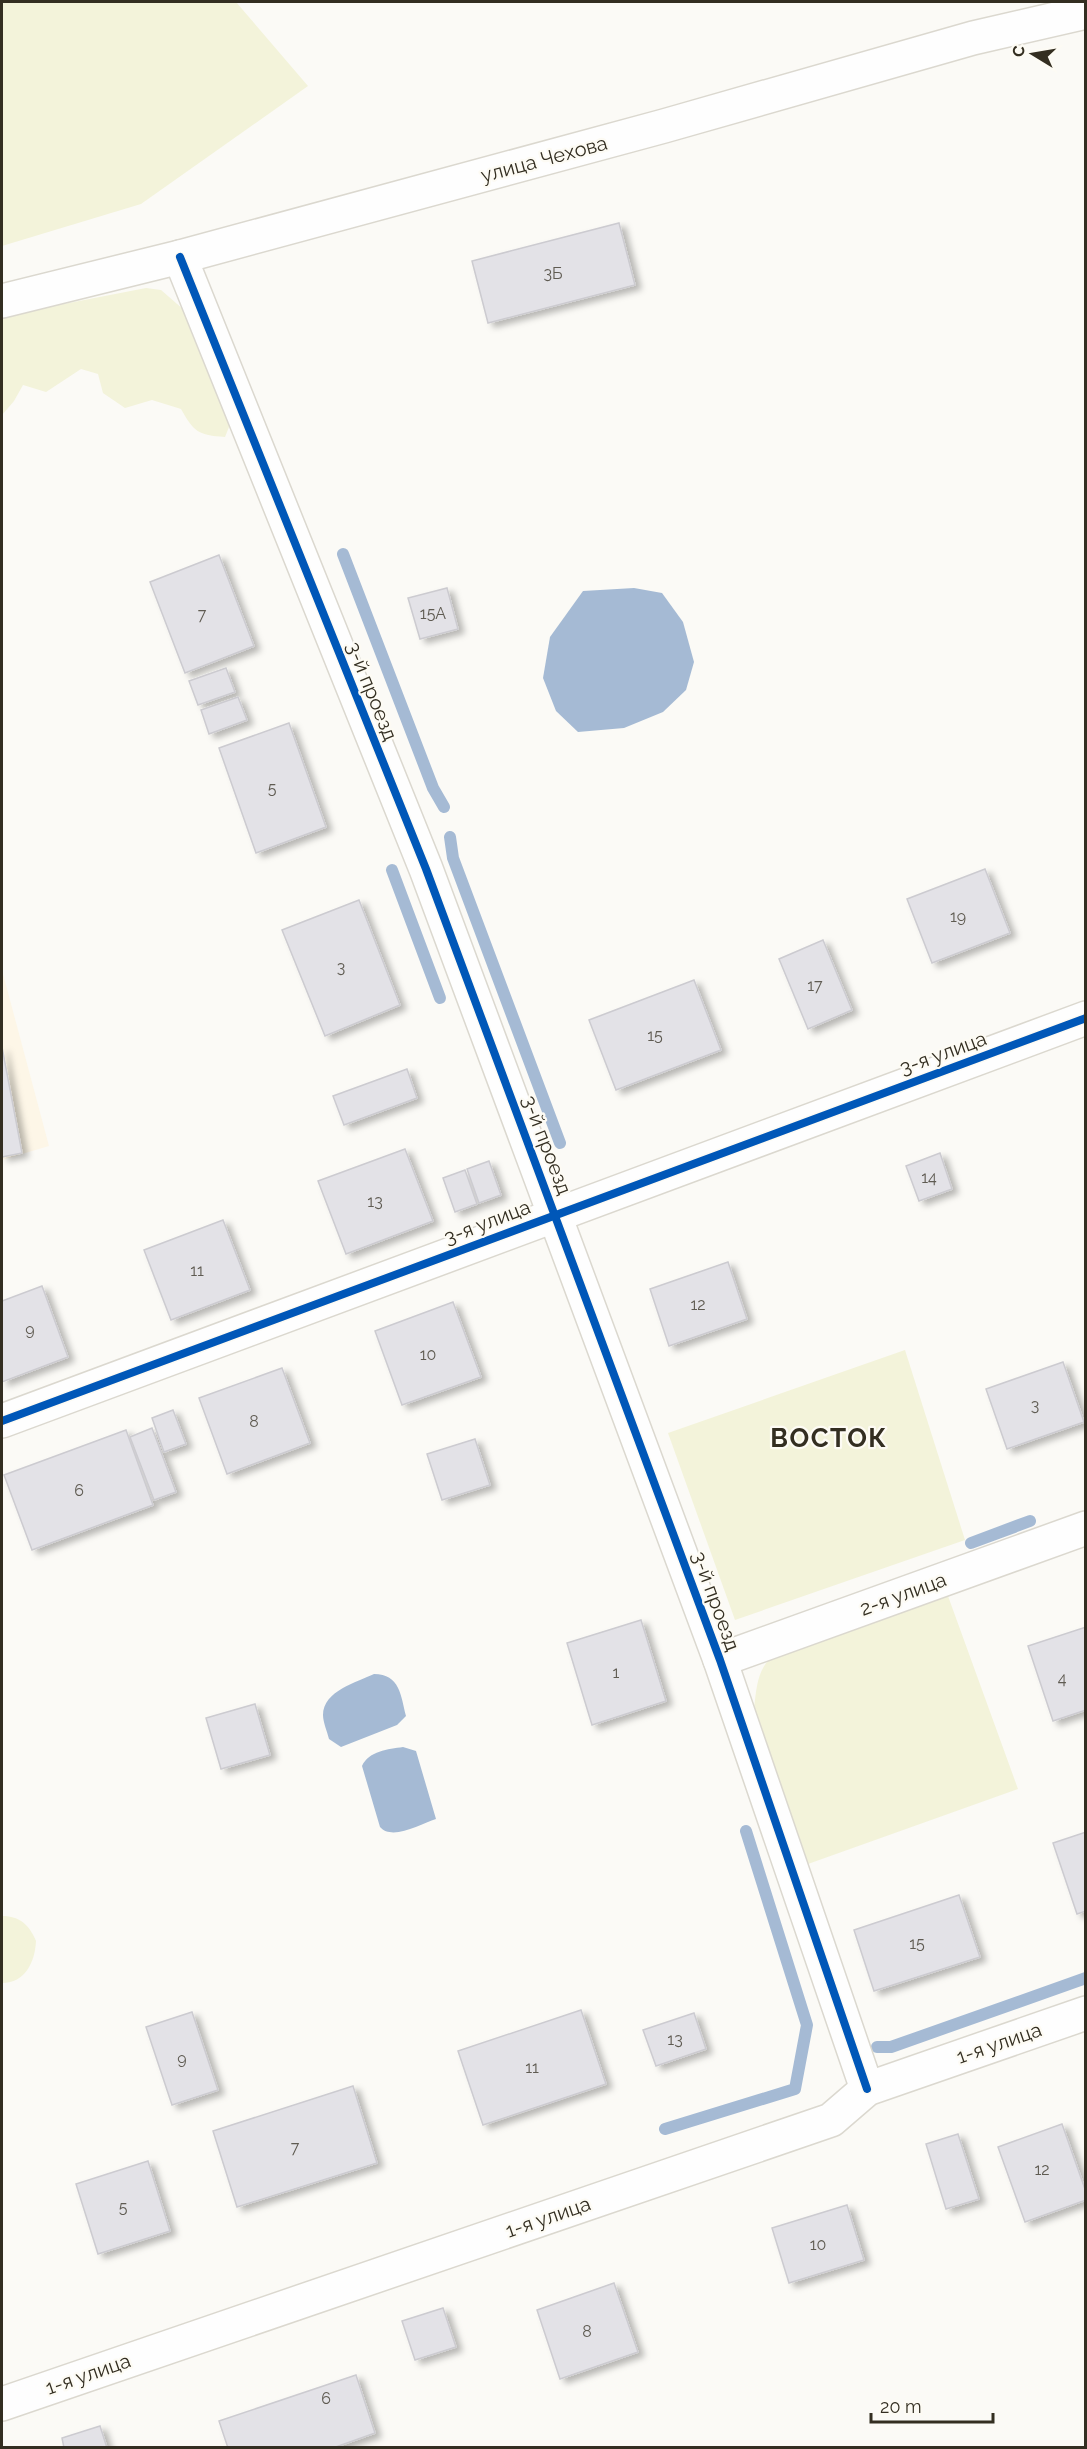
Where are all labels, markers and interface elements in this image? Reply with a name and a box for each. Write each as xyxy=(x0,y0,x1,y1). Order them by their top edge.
north arrow xyxy=(1003,24,1063,84)
text: С xyxy=(1008,44,1029,58)
street label: улица Чехова xyxy=(478,131,610,187)
house number: 3Б xyxy=(544,264,562,283)
house number: 15А xyxy=(420,604,446,623)
house number: 7 xyxy=(198,605,207,624)
street label: 3-й проезд xyxy=(341,638,403,744)
house number: 5 xyxy=(268,779,277,798)
house number: 19 xyxy=(950,907,966,926)
house number: 3 xyxy=(337,958,345,977)
house number: 17 xyxy=(807,976,823,995)
house number: 15 xyxy=(647,1026,663,1045)
street label: 3-я улица xyxy=(896,1026,990,1080)
street label: 3-й проезд xyxy=(517,1092,577,1198)
house number: 14 xyxy=(921,1168,937,1187)
house number: 13 xyxy=(367,1192,383,1211)
street label: 3-я улица xyxy=(440,1195,534,1249)
house number: 11 xyxy=(190,1261,204,1280)
house number: 12 xyxy=(690,1295,706,1314)
house number: 9 xyxy=(25,1320,35,1339)
house number: 10 xyxy=(420,1345,436,1364)
house number: 3 xyxy=(1031,1396,1039,1415)
house number: 8 xyxy=(249,1412,259,1431)
district label: ВОСТОК xyxy=(770,1423,888,1453)
house number: 6 xyxy=(74,1481,84,1500)
street label: 3-й проезд xyxy=(687,1548,745,1654)
street label: 2-я улица xyxy=(856,1567,950,1621)
house number: 1 xyxy=(613,1663,620,1682)
house number: 4 xyxy=(1058,1669,1067,1688)
house number: 15 xyxy=(909,1934,925,1953)
street label: 1-я улица xyxy=(953,2017,1045,2069)
house number: 13 xyxy=(667,2030,683,2049)
house number: 9 xyxy=(177,2049,187,2068)
house number: 11 xyxy=(525,2058,539,2077)
house number: 7 xyxy=(291,2138,300,2157)
house number: 12 xyxy=(1034,2160,1050,2179)
street label: 1-я улица xyxy=(502,2191,594,2243)
house number: 5 xyxy=(119,2198,128,2217)
house number: 10 xyxy=(810,2235,826,2254)
house number: 8 xyxy=(582,2322,592,2341)
street label: 1-я улица xyxy=(42,2348,134,2400)
scale bar xyxy=(871,2386,992,2424)
house number: 6 xyxy=(321,2389,331,2408)
text: 20 m xyxy=(880,2396,922,2417)

